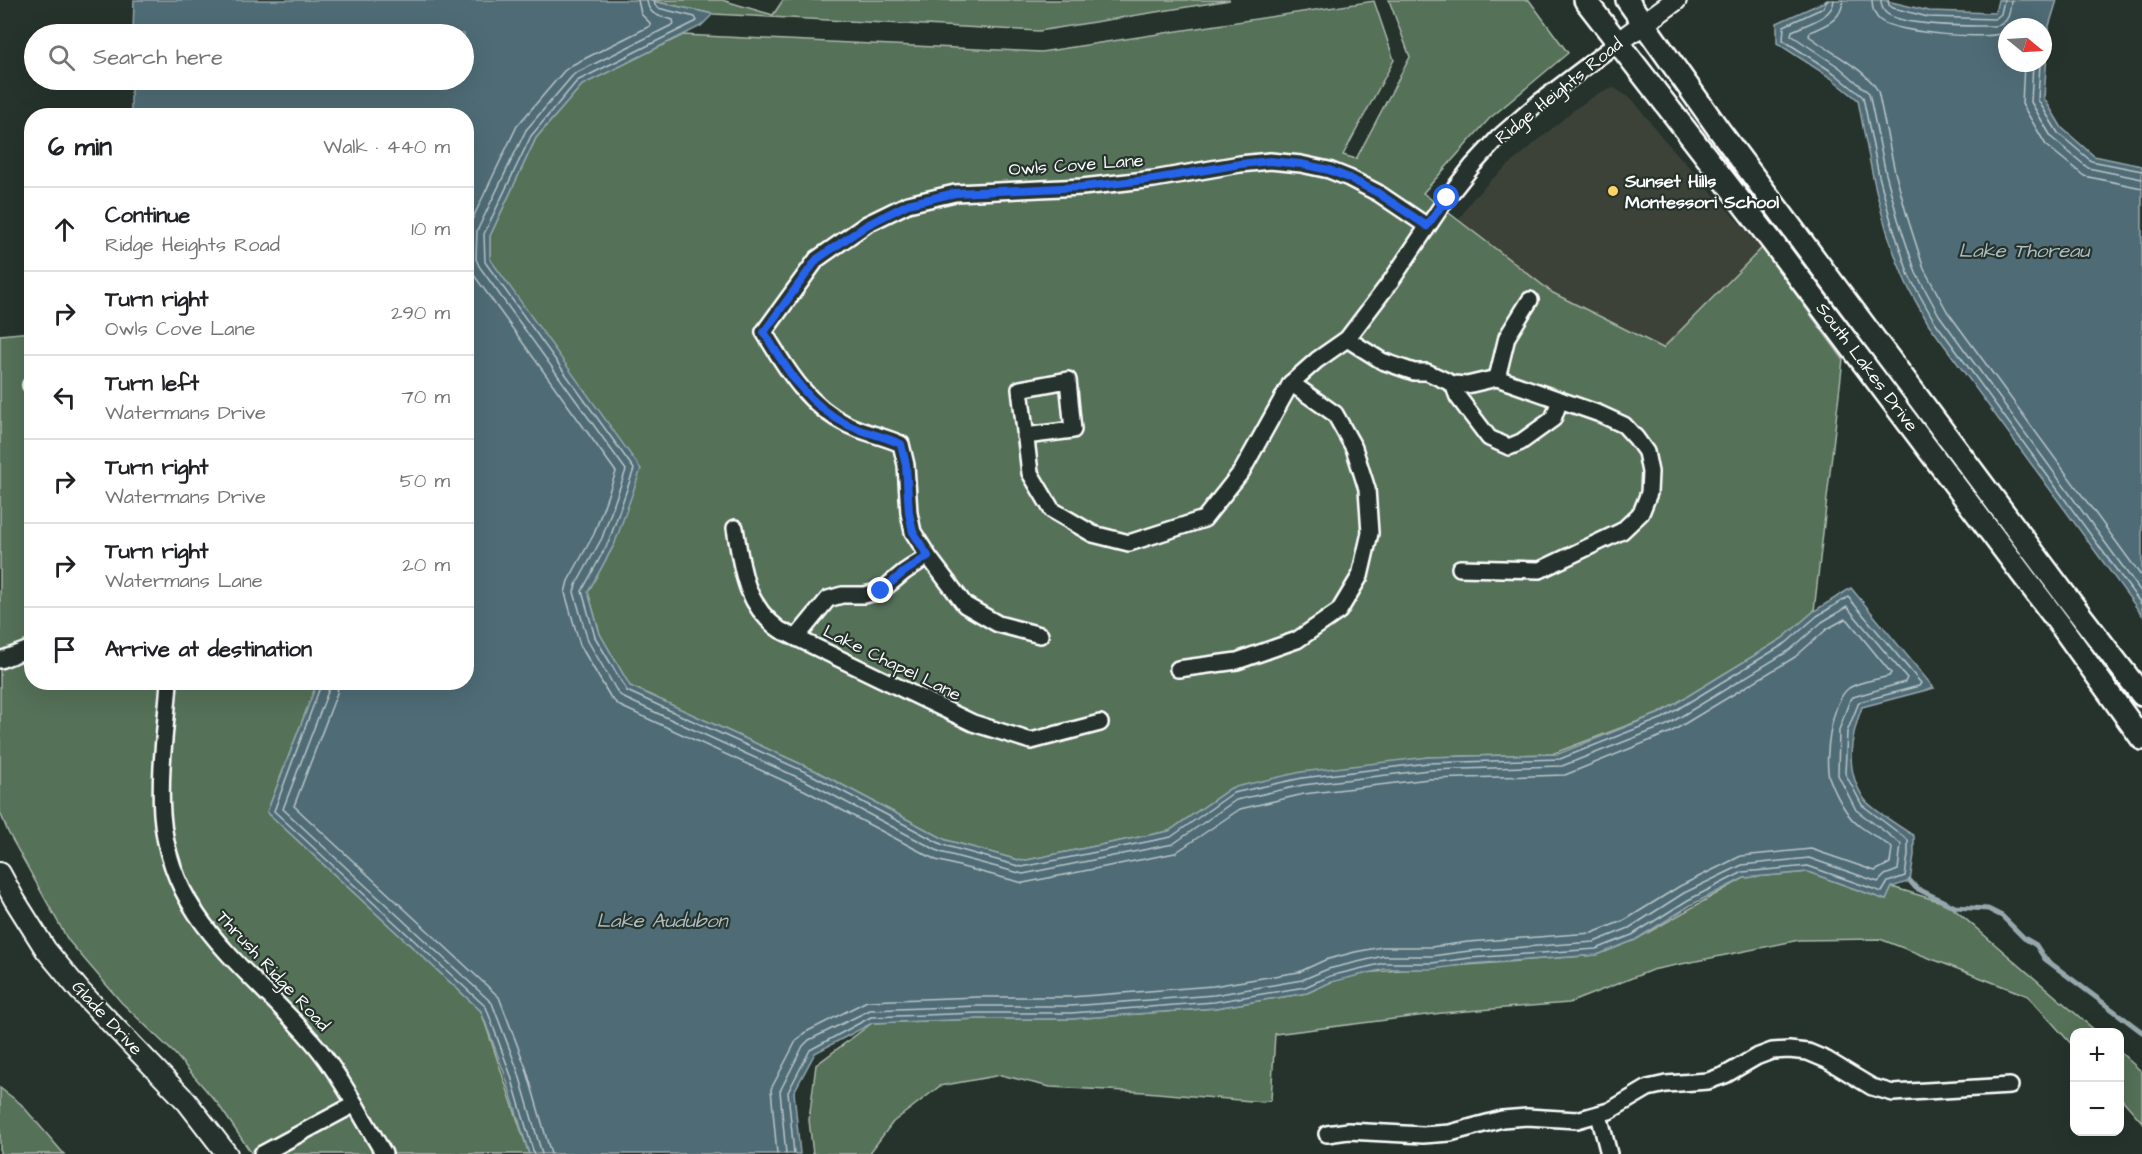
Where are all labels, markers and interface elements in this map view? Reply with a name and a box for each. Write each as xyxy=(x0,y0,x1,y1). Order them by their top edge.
north arrow xyxy=(1998,18,2052,72)
search box xyxy=(24,24,474,90)
street label: Ridge Heights Road xyxy=(1490,32,1629,151)
icon: search xyxy=(45,41,78,74)
text: Search here xyxy=(93,42,223,73)
text: 6 min xyxy=(48,129,112,165)
text: Walk · 440 m xyxy=(323,133,450,161)
street label: Owls Cove Lane xyxy=(1008,148,1145,182)
place label: Sunset Hills Montessori School xyxy=(1624,169,1779,215)
route start xyxy=(1433,184,1459,210)
marker: Sunset Hills Montessori School xyxy=(1606,184,1620,198)
text: Continue xyxy=(105,200,190,231)
icon: ahead xyxy=(48,213,81,246)
text: 10 m xyxy=(411,215,450,243)
text: Ridge Heights Road xyxy=(105,231,280,259)
water label: Lake Thoreau xyxy=(1959,237,2091,265)
text: Turn right xyxy=(105,284,208,315)
icon: right xyxy=(48,297,81,330)
street label: South Lakes Drive xyxy=(1810,297,1924,437)
text: 290 m xyxy=(391,299,450,327)
text: Owls Cove Lane xyxy=(105,315,255,343)
text: Turn left xyxy=(105,368,199,399)
icon: left xyxy=(48,381,81,414)
text: 70 m xyxy=(402,383,450,411)
text: Watermans Drive xyxy=(105,399,266,427)
text: Turn right xyxy=(105,452,208,483)
icon: right xyxy=(48,465,81,498)
text: 50 m xyxy=(400,467,450,495)
text: Watermans Drive xyxy=(105,483,266,511)
text: Turn right xyxy=(105,536,208,567)
icon: right xyxy=(48,549,81,582)
text: 20 m xyxy=(402,551,450,579)
text: Watermans Lane xyxy=(105,567,263,595)
route end xyxy=(867,577,893,603)
street label: Lake Chapel Lane xyxy=(819,619,965,707)
icon: arrive xyxy=(48,633,81,666)
text: Arrive at destination xyxy=(105,634,312,665)
street label: Thrush Ridge Road xyxy=(210,905,336,1038)
water label: Lake Audubon xyxy=(597,907,729,935)
street label: Glade Drive xyxy=(66,975,148,1061)
map controls xyxy=(2070,1028,2124,1136)
button: + xyxy=(2070,1028,2124,1082)
button: − xyxy=(2070,1082,2124,1136)

